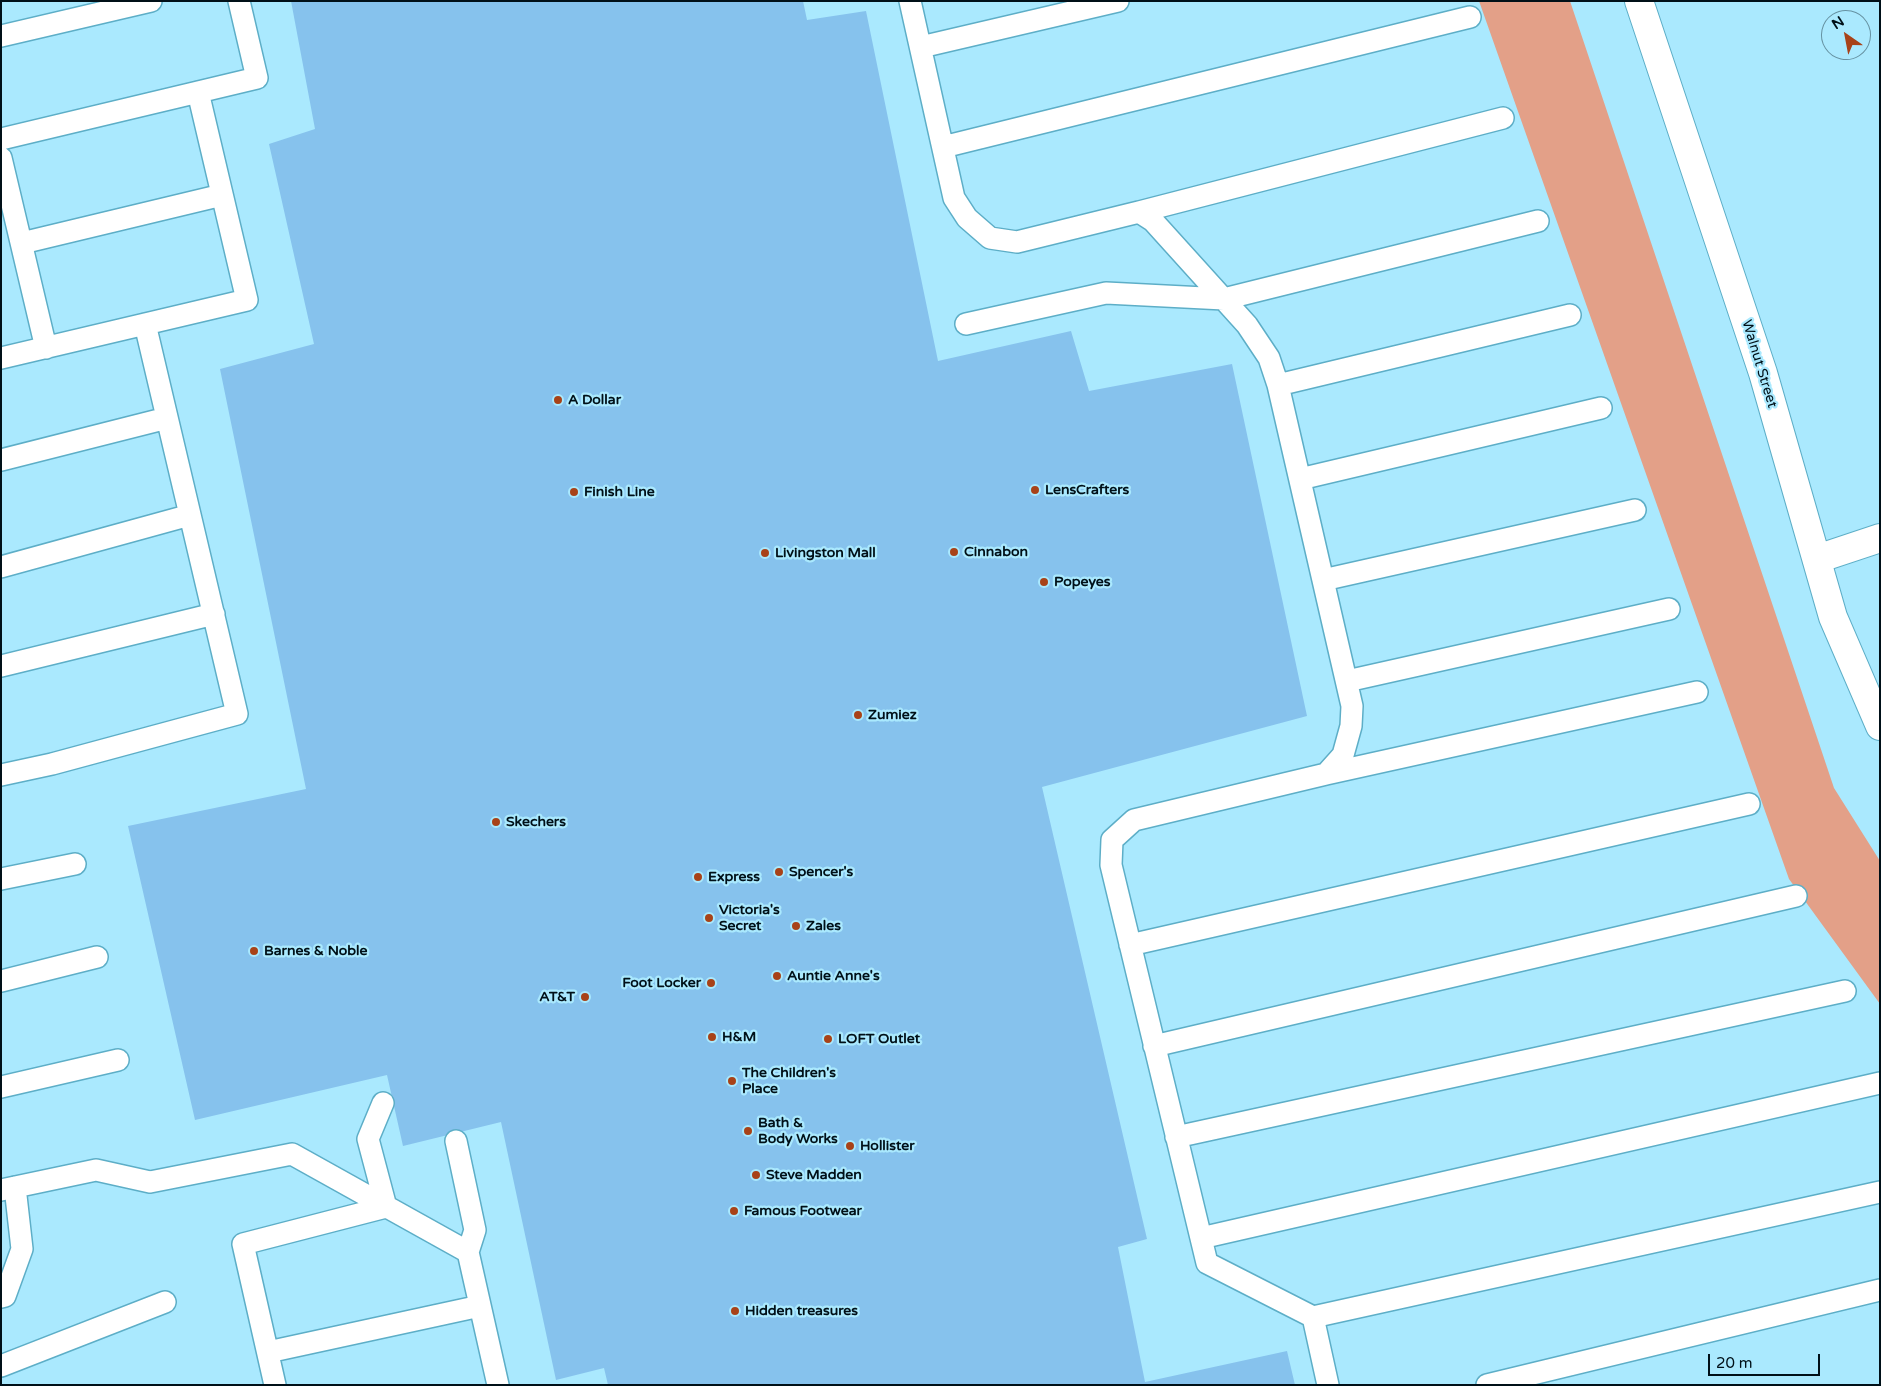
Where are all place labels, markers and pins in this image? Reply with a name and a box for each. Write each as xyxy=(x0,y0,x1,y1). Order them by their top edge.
place label: A Dollar xyxy=(568,392,621,408)
marker: A Dollar xyxy=(552,394,564,406)
place label: LensCrafters xyxy=(1045,482,1129,498)
place label: Finish Line xyxy=(584,484,655,500)
marker: LensCrafters xyxy=(1029,484,1041,496)
marker: Finish Line xyxy=(568,486,580,498)
place label: Cinnabon xyxy=(964,544,1028,560)
place label: Livingston Mall xyxy=(775,545,876,561)
marker: Cinnabon xyxy=(948,546,960,558)
marker: Livingston Mall xyxy=(759,547,771,559)
place label: Popeyes xyxy=(1054,574,1110,590)
marker: Popeyes xyxy=(1038,576,1050,588)
place label: Zumiez xyxy=(868,707,917,723)
marker: Zumiez xyxy=(852,709,864,721)
place label: Skechers xyxy=(506,814,566,830)
marker: Skechers xyxy=(490,816,502,828)
place label: Spencer's xyxy=(789,864,853,880)
marker: Spencer's xyxy=(773,866,785,878)
place label: Express xyxy=(708,869,760,885)
marker: Express xyxy=(692,871,704,883)
place label: Victoria's Secret xyxy=(719,902,780,934)
marker: Victoria's Secret xyxy=(703,912,715,924)
place label: Zales xyxy=(806,918,841,934)
marker: Zales xyxy=(790,920,802,932)
place label: Barnes & Noble xyxy=(264,943,367,959)
marker: Barnes & Noble xyxy=(248,945,260,957)
place label: Auntie Anne's xyxy=(787,968,880,984)
marker: Auntie Anne's xyxy=(771,970,783,982)
place label: Foot Locker xyxy=(622,975,701,991)
marker: Foot Locker xyxy=(705,977,717,989)
place label: AT&T xyxy=(539,989,575,1005)
marker: AT&T xyxy=(579,991,591,1003)
place label: H&M xyxy=(722,1029,756,1045)
marker: H&M xyxy=(706,1031,718,1043)
place label: LOFT Outlet xyxy=(838,1031,920,1047)
marker: LOFT Outlet xyxy=(822,1033,834,1045)
place label: The Children's Place xyxy=(742,1065,836,1098)
marker: The Children's Place xyxy=(726,1075,738,1087)
place label: Bath & Body Works xyxy=(758,1115,838,1148)
marker: Bath & Body Works xyxy=(742,1125,754,1137)
place label: Hollister xyxy=(860,1138,915,1154)
marker: Hollister xyxy=(844,1140,856,1152)
place label: Steve Madden xyxy=(766,1167,862,1183)
marker: Steve Madden xyxy=(750,1169,762,1181)
place label: Famous Footwear xyxy=(744,1203,862,1219)
marker: Famous Footwear xyxy=(728,1205,740,1217)
place label: Hidden treasures xyxy=(745,1303,858,1319)
marker: Hidden treasures xyxy=(729,1305,741,1317)

